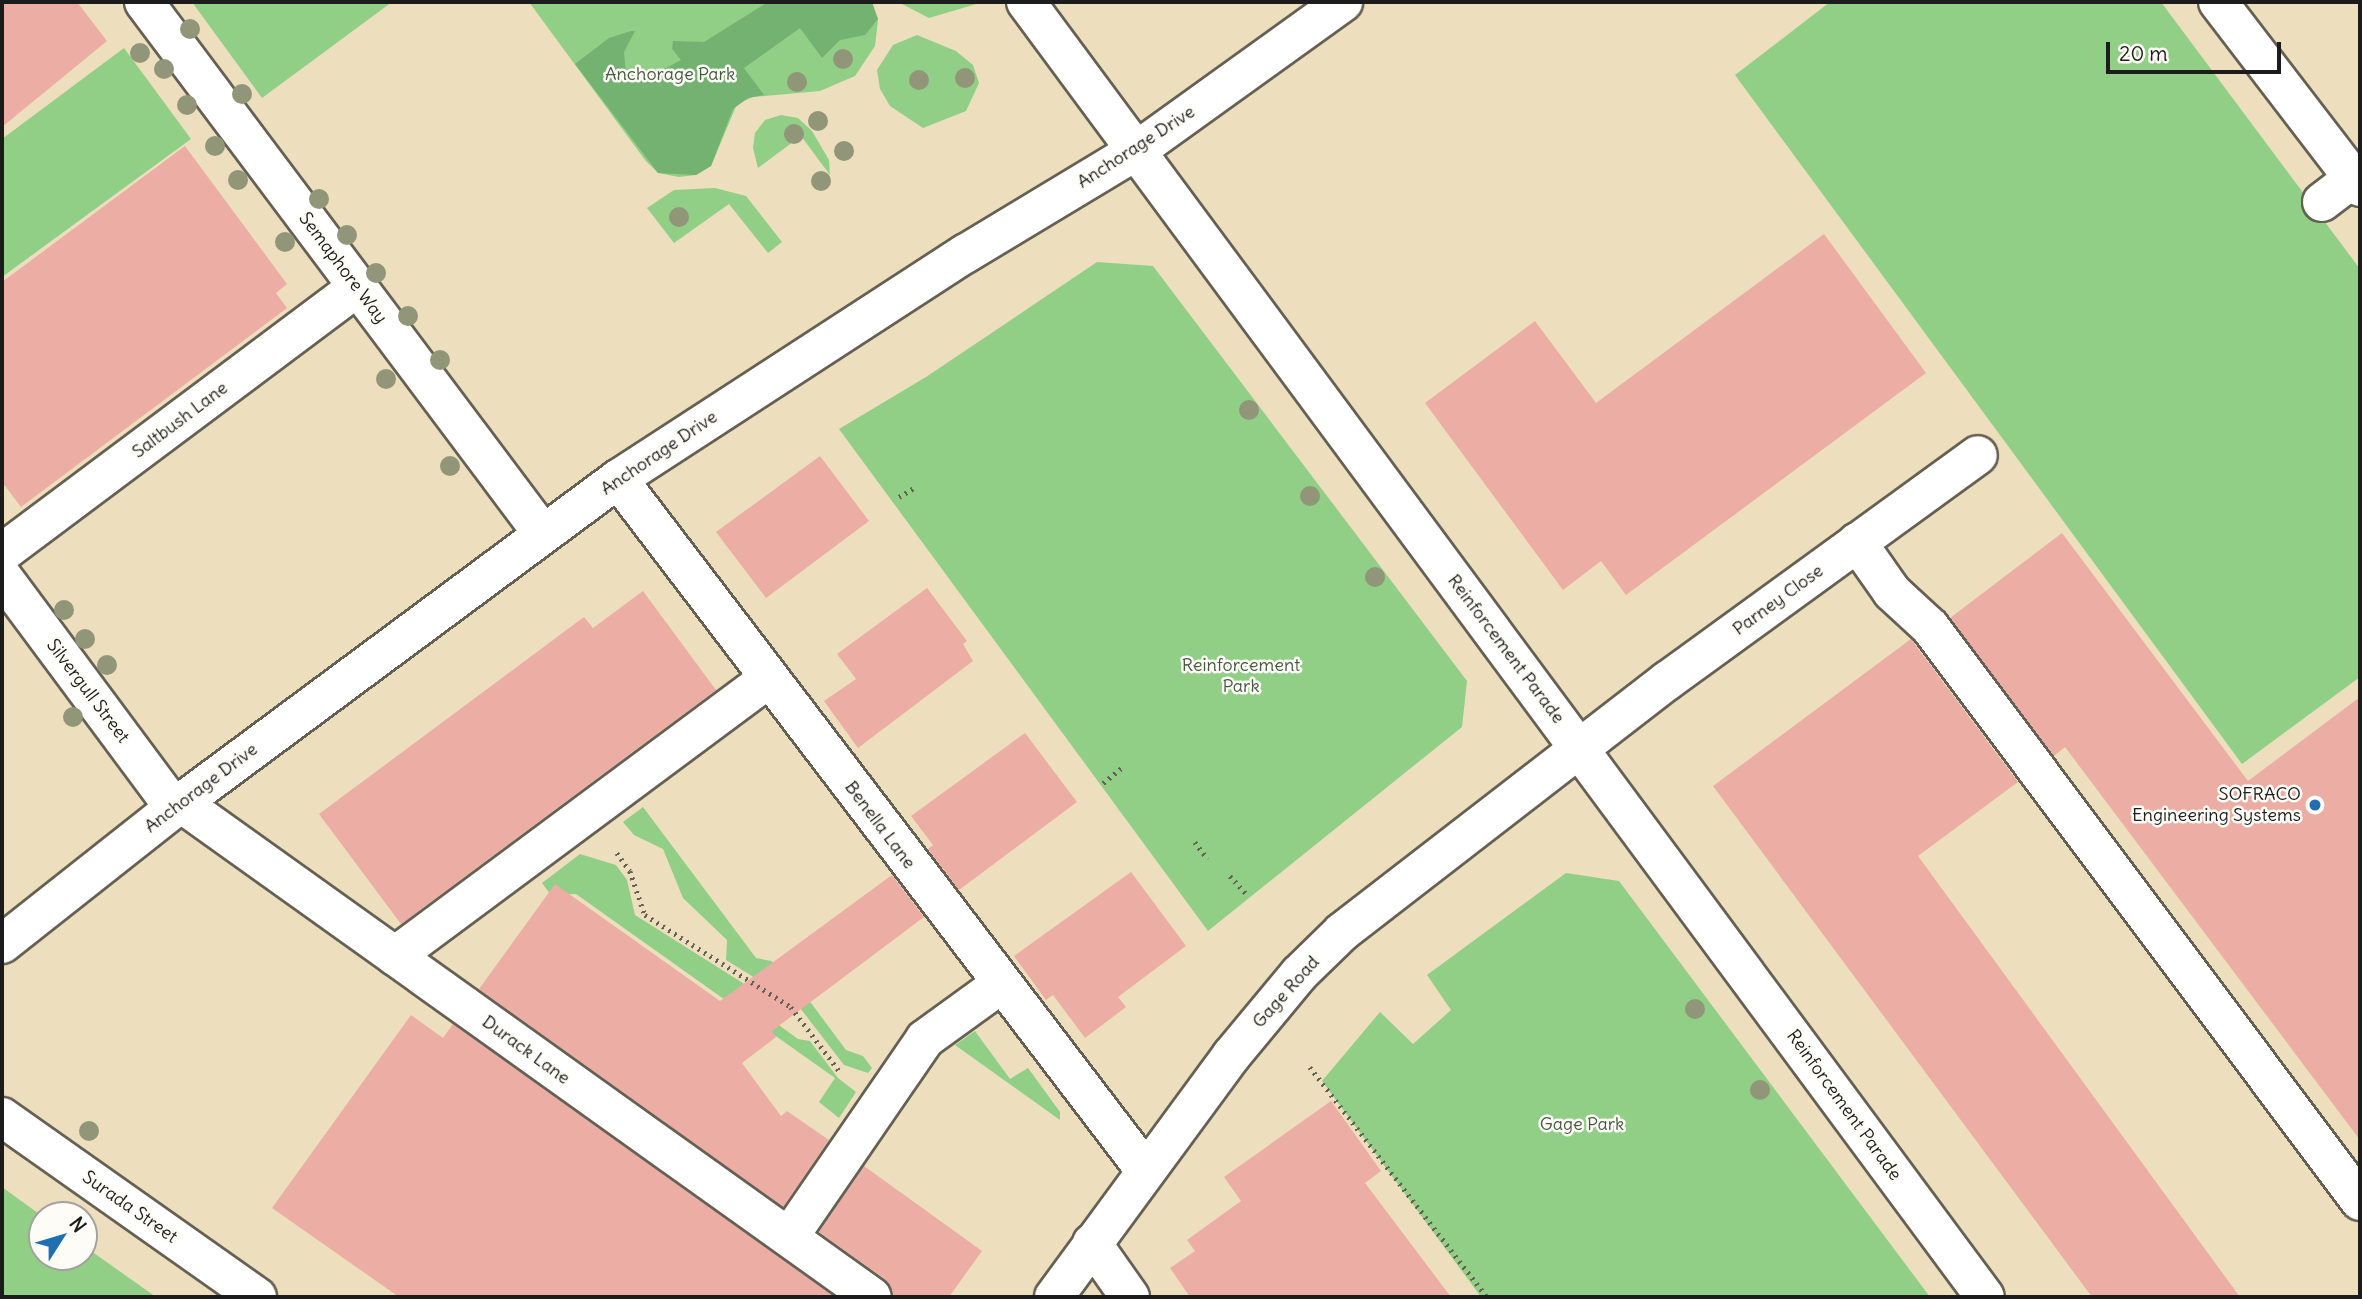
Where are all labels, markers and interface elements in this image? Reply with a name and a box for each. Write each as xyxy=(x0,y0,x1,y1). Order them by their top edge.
scale bar xyxy=(2110,28,2285,72)
text: 20 m xyxy=(2119,40,2168,67)
park label: Anchorage Park xyxy=(605,63,735,85)
street label: Anchorage Drive xyxy=(1073,101,1199,193)
street label: Semaphore Way xyxy=(294,208,392,328)
street label: Saltbush Lane xyxy=(128,377,232,463)
street label: Anchorage Drive xyxy=(597,406,721,500)
street label: Parney Close xyxy=(1729,560,1827,640)
street label: Reinforcement Parade xyxy=(1443,570,1569,728)
street label: Silvergull Street xyxy=(42,635,134,747)
park label: Reinforcement Park xyxy=(1182,655,1300,698)
street label: Anchorage Drive xyxy=(140,739,262,837)
street label: Benella Lane xyxy=(840,777,920,873)
place label: SOFRACO Engineering Systems xyxy=(2132,784,2301,826)
marker: SOFRACO Engineering Systems xyxy=(2307,797,2323,813)
street label: Gage Road xyxy=(1248,952,1324,1032)
street label: Durack Lane xyxy=(478,1011,574,1089)
street label: Reinforcement Parade xyxy=(1782,1025,1906,1185)
park label: Gage Park xyxy=(1540,1113,1624,1135)
street label: Surada Street xyxy=(78,1166,182,1248)
north arrow xyxy=(28,1201,98,1271)
text: N xyxy=(65,1212,92,1237)

